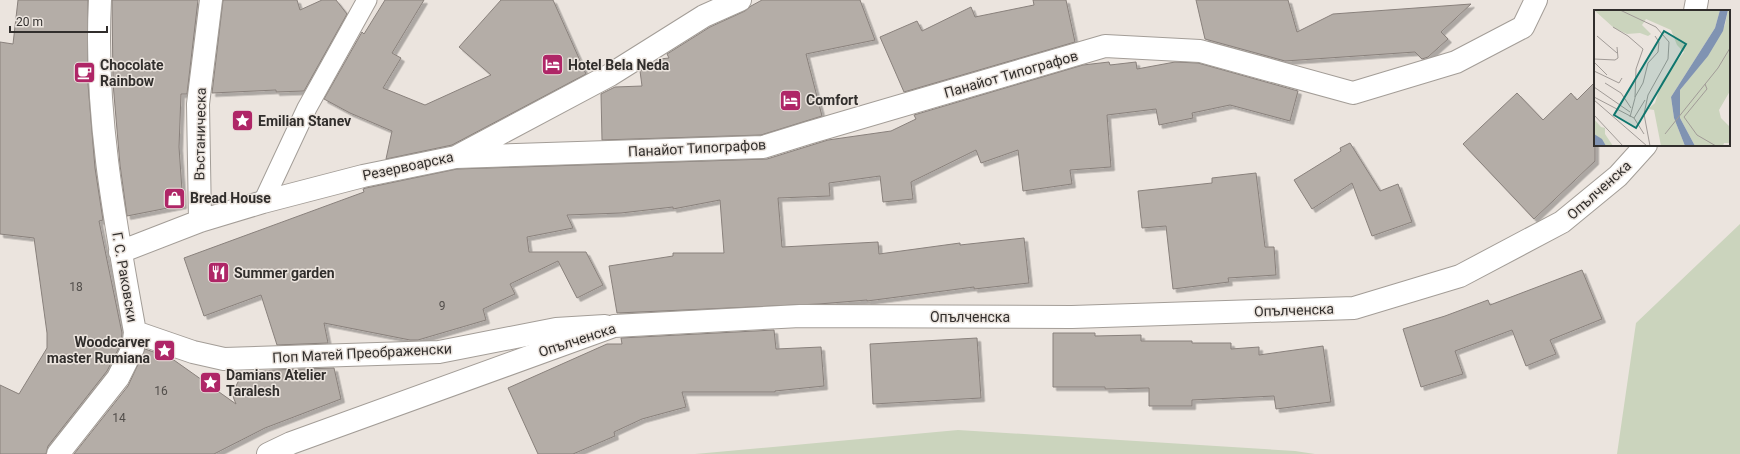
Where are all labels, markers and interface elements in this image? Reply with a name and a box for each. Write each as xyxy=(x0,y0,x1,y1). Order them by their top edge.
scale bar xyxy=(10,8,107,34)
inset map xyxy=(1594,10,1730,146)
text: 20 m xyxy=(16,15,43,29)
street label: Панайот Типографов xyxy=(942,47,1080,101)
hotel icon: Hotel Bela Neda xyxy=(540,52,566,78)
place label: Chocolate Rainbow xyxy=(100,57,164,89)
place label: Hotel Bela Neda xyxy=(568,57,670,73)
cafe icon: Chocolate Rainbow xyxy=(71,60,97,86)
hotel icon: Comfort xyxy=(777,87,803,113)
street label: Въстаническа xyxy=(191,88,209,180)
place label: Comfort xyxy=(806,92,859,108)
place icon: Emilian Stanev xyxy=(229,108,255,134)
place label: Emilian Stanev xyxy=(258,113,351,129)
street label: Панайот Типографов xyxy=(627,136,767,160)
street label: Резервоарска xyxy=(361,149,455,183)
street label: Опълченска xyxy=(1564,157,1634,223)
shop icon: Bread House xyxy=(162,185,188,211)
place label: Bread House xyxy=(190,190,271,206)
street label: Г. С. Раковски xyxy=(109,231,141,323)
restaurant icon: Summer garden xyxy=(205,260,231,286)
place label: Summer garden xyxy=(234,265,335,281)
house number: 18 xyxy=(69,280,83,294)
house number: 9 xyxy=(439,299,445,313)
street label: Опълченска xyxy=(1254,301,1334,319)
street label: Опълченска xyxy=(930,309,1010,325)
street label: Опълченска xyxy=(536,320,618,360)
place label: Woodcarver master Rumiana xyxy=(47,334,150,366)
place icon: Woodcarver master Rumiana xyxy=(152,337,178,363)
street label: Поп Матей Преображенски xyxy=(272,340,452,366)
place label: Damians Atelier Taralesh xyxy=(226,367,326,399)
place icon: Damians Atelier Taralesh xyxy=(197,370,223,396)
house number: 16 xyxy=(154,384,168,398)
house number: 14 xyxy=(112,411,126,425)

